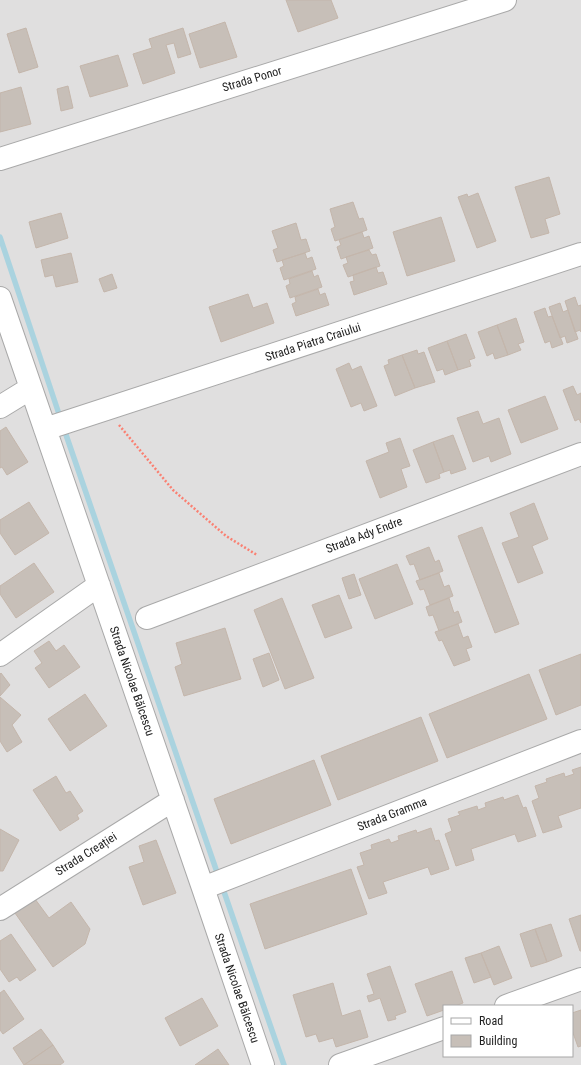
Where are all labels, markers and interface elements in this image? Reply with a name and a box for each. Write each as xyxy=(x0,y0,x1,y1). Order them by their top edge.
street label: Strada Ponor xyxy=(221,63,284,95)
street label: Strada Piatra Craiului xyxy=(263,320,363,364)
street label: Strada Ady Endre xyxy=(324,514,405,556)
street label: Strada Nicolae Bălcescu xyxy=(107,624,157,738)
street label: Strada Gramma xyxy=(355,794,429,834)
street label: Strada Creației xyxy=(53,830,120,879)
street label: Strada Nicolae Bălcescu xyxy=(212,931,262,1045)
legend xyxy=(443,1005,573,1057)
text: Road xyxy=(479,1014,503,1028)
text: Building xyxy=(479,1034,517,1048)

